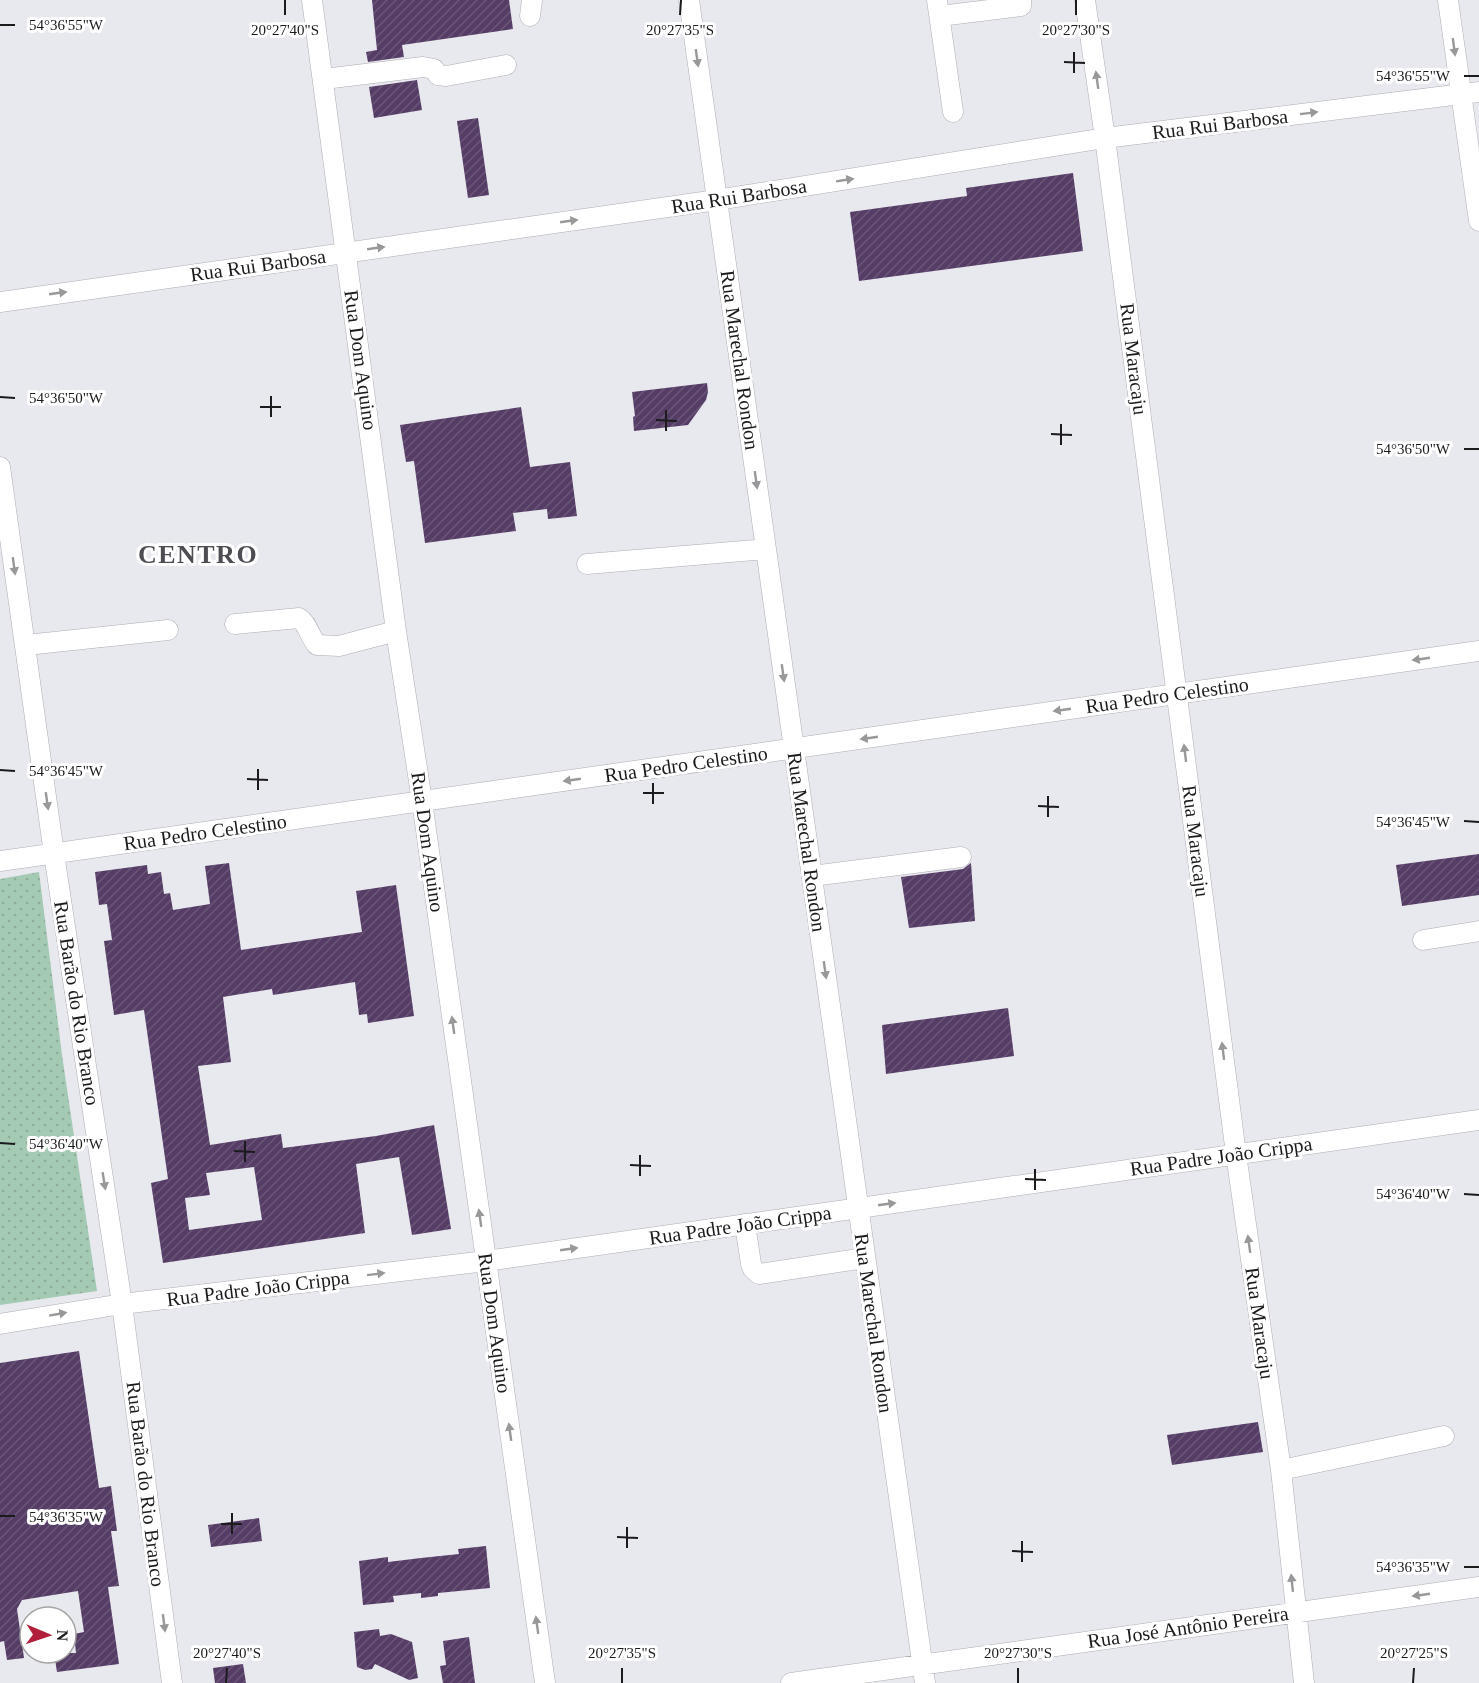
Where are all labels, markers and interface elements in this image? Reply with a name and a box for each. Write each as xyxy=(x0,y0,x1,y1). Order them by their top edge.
text: 54°36'55"W xyxy=(29,17,104,33)
text: 20°27'40"S xyxy=(251,22,319,38)
text: 20°27'35"S xyxy=(646,22,714,38)
text: 20°27'30"S xyxy=(1042,22,1110,38)
one-way arrow xyxy=(1450,38,1459,57)
one-way arrow xyxy=(693,49,702,68)
text: 54°36'55"W xyxy=(1376,68,1451,84)
one-way arrow xyxy=(1092,70,1101,89)
street label: Rua Rui Barbosa xyxy=(1151,105,1289,143)
one-way arrow xyxy=(1299,108,1318,118)
street label: Rua Rui Barbosa xyxy=(670,174,808,218)
one-way arrow xyxy=(835,175,854,184)
one-way arrow xyxy=(559,216,578,226)
one-way arrow xyxy=(366,244,385,253)
street label: Rua Rui Barbosa xyxy=(189,245,327,285)
street label: Rua Marechal Rondon xyxy=(717,269,763,451)
one-way arrow xyxy=(49,289,68,298)
street label: Rua Dom Aquino xyxy=(339,289,382,432)
street label: Rua Maracaju xyxy=(1115,302,1152,416)
text: 54°36'50"W xyxy=(29,390,104,406)
text: 54°36'50"W xyxy=(1376,441,1451,457)
one-way arrow xyxy=(752,470,761,489)
district label: CENTRO xyxy=(138,540,258,569)
one-way arrow xyxy=(10,557,19,576)
one-way arrow xyxy=(1411,655,1430,664)
one-way arrow xyxy=(779,664,788,683)
street label: Rua Pedro Celestino xyxy=(1084,673,1250,717)
one-way arrow xyxy=(1052,706,1071,715)
one-way arrow xyxy=(859,733,878,742)
street label: Rua Pedro Celestino xyxy=(603,742,769,786)
one-way arrow xyxy=(1180,744,1189,763)
street label: Rua Marechal Rondon xyxy=(784,751,830,933)
text: 54°36'45"W xyxy=(29,763,104,779)
street label: Rua Dom Aquino xyxy=(406,771,449,914)
one-way arrow xyxy=(562,775,581,784)
street label: Rua Maracaju xyxy=(1177,784,1214,898)
one-way arrow xyxy=(42,791,51,810)
street label: Rua Pedro Celestino xyxy=(122,810,288,854)
text: 54°36'45"W xyxy=(1376,814,1451,830)
street label: Rua Barão do Rio Branco xyxy=(50,899,104,1107)
one-way arrow xyxy=(820,961,829,980)
one-way arrow xyxy=(449,1015,458,1034)
one-way arrow xyxy=(1218,1041,1228,1060)
street label: Rua Padre João Crippa xyxy=(1128,1132,1314,1181)
text: 54°36'40"W xyxy=(29,1136,104,1152)
one-way arrow xyxy=(99,1171,108,1190)
text: 54°36'40"W xyxy=(1376,1186,1451,1202)
one-way arrow xyxy=(878,1199,897,1208)
street label: Rua Padre João Crippa xyxy=(647,1201,833,1250)
one-way arrow xyxy=(476,1208,485,1227)
street label: Rua Marechal Rondon xyxy=(851,1232,897,1414)
one-way arrow xyxy=(1244,1234,1253,1253)
one-way arrow xyxy=(560,1244,579,1253)
street label: Rua Dom Aquino xyxy=(473,1252,516,1395)
street label: Rua Padre João Crippa xyxy=(165,1266,351,1311)
street label: Rua Maracaju xyxy=(1240,1266,1279,1380)
one-way arrow xyxy=(367,1269,386,1278)
one-way arrow xyxy=(48,1310,67,1319)
street label: Rua Barão do Rio Branco xyxy=(122,1380,170,1588)
one-way arrow xyxy=(505,1422,515,1441)
text: 54°36'35"W xyxy=(29,1509,104,1525)
text: 54°36'35"W xyxy=(1376,1559,1451,1575)
one-way arrow xyxy=(1287,1574,1297,1593)
one-way arrow xyxy=(1411,1590,1430,1599)
street label: Rua José Antônio Pereira xyxy=(1086,1602,1290,1652)
north arrow xyxy=(18,1605,78,1665)
one-way arrow xyxy=(159,1614,169,1633)
one-way arrow xyxy=(532,1615,541,1634)
text: N xyxy=(54,1629,71,1642)
text: 20°27'40"S xyxy=(193,1645,261,1661)
text: 20°27'35"S xyxy=(588,1645,656,1661)
text: 20°27'30"S xyxy=(984,1645,1052,1661)
text: 20°27'25"S xyxy=(1380,1645,1448,1661)

